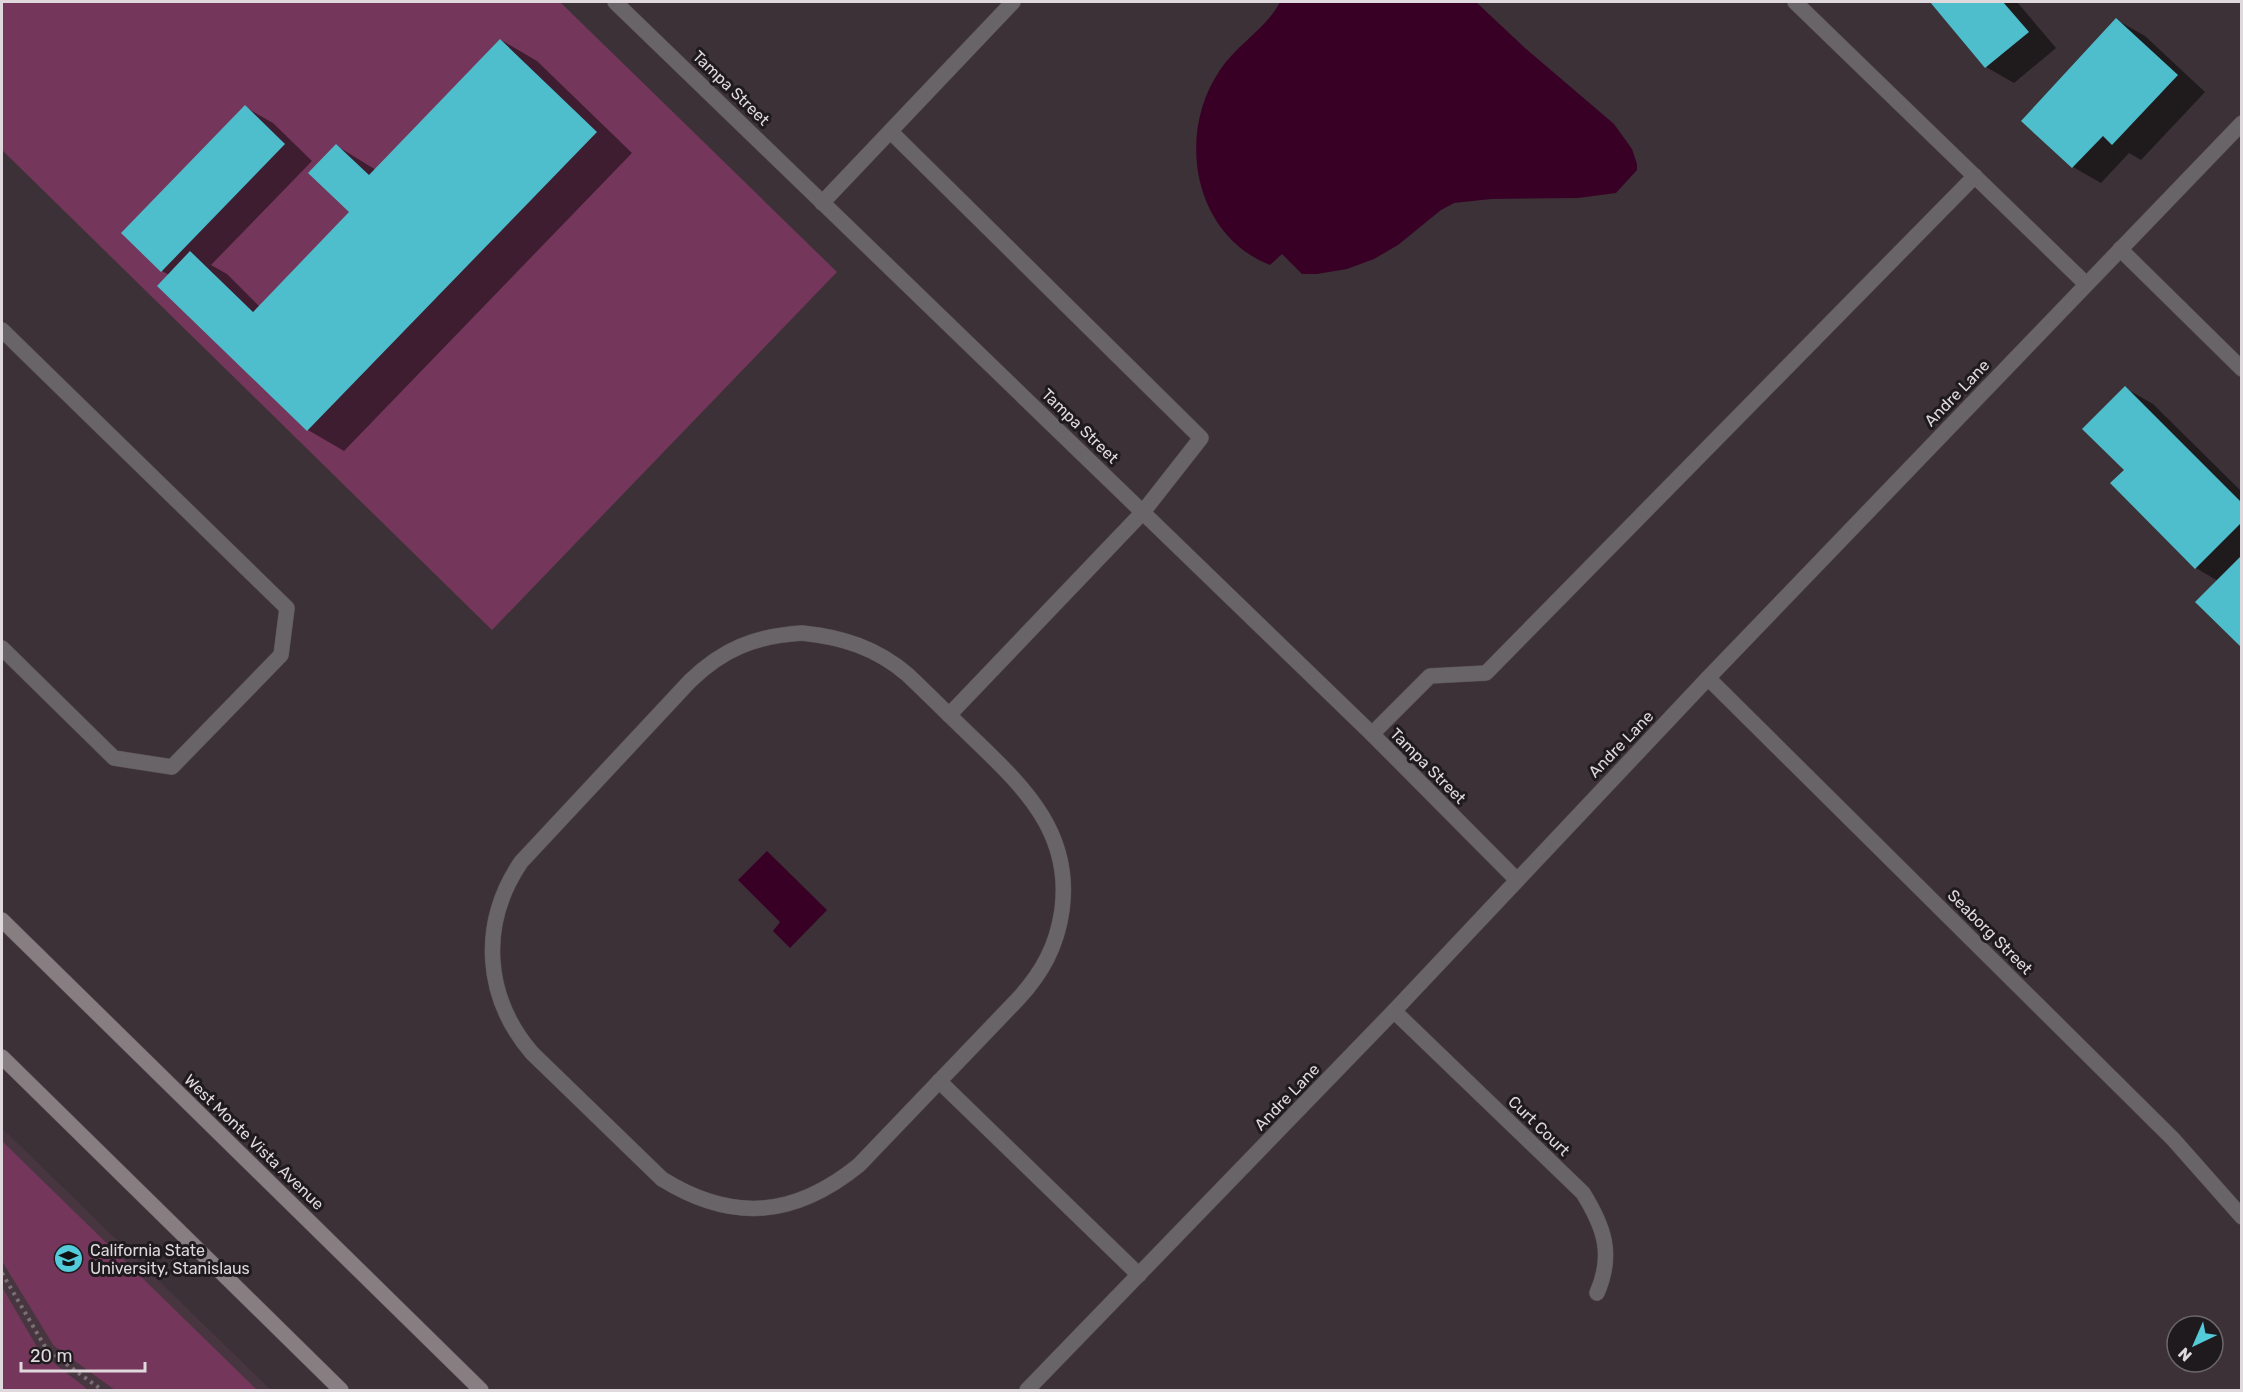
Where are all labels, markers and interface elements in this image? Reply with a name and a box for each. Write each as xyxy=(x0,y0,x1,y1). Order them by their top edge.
street label: Tampa Street xyxy=(689,47,773,129)
street label: Andre Lane xyxy=(1921,356,1993,430)
street label: Tampa Street xyxy=(1038,385,1122,467)
street label: Andre Lane xyxy=(1585,707,1657,781)
street label: Tampa Street xyxy=(1386,724,1470,808)
street label: Seaborg Street xyxy=(1944,886,2036,978)
street label: Andre Lane xyxy=(1251,1060,1323,1134)
street label: West Monte Vista Avenue xyxy=(180,1070,328,1214)
street label: Curt Court xyxy=(1504,1092,1574,1160)
place label: California State University, Stanislaus xyxy=(90,1241,250,1278)
school or university icon: California State University, Stanislaus xyxy=(53,1243,85,1275)
north arrow xyxy=(2165,1314,2225,1374)
scale bar xyxy=(21,1335,146,1373)
text: N xyxy=(2174,1344,2196,1365)
text: 20 m xyxy=(30,1345,72,1367)

